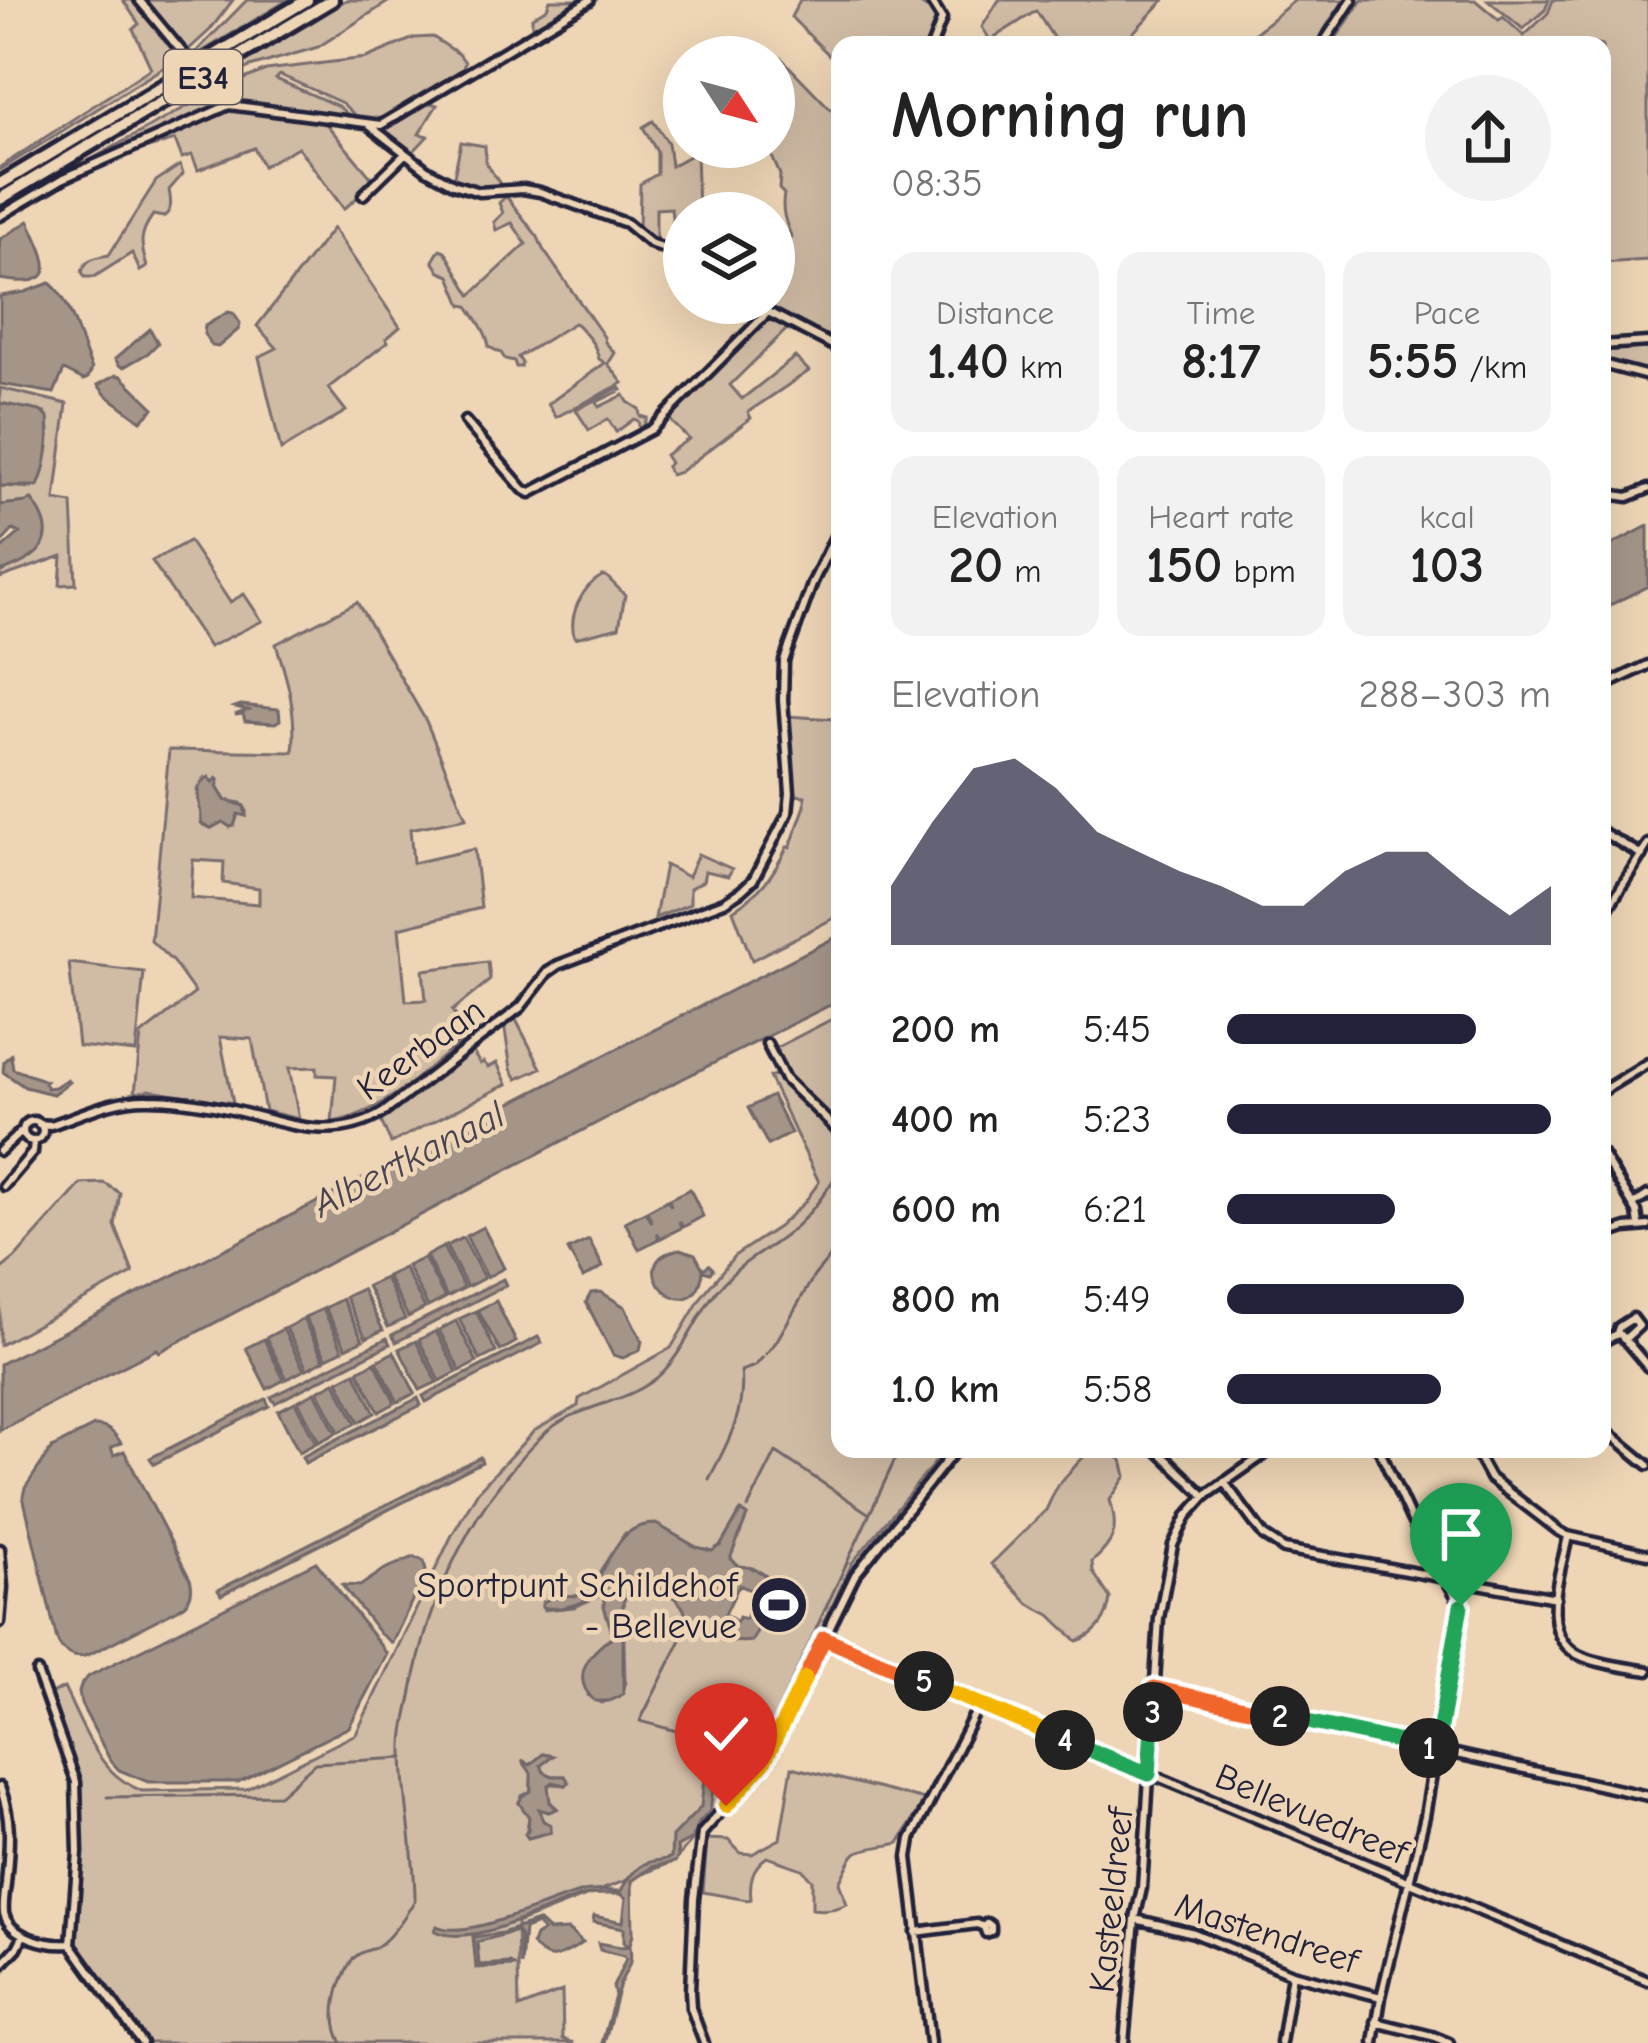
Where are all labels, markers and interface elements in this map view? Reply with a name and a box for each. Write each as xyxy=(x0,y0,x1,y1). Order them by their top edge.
north arrow xyxy=(663,36,795,168)
map controls xyxy=(663,36,795,324)
road number: E34 xyxy=(164,50,242,104)
button: share xyxy=(1425,75,1551,201)
text: Morning run xyxy=(891,78,1249,154)
text: 08:35 xyxy=(891,161,983,206)
button: layers xyxy=(663,192,795,324)
text: Distance xyxy=(936,294,1054,332)
text: Time xyxy=(1187,294,1255,332)
text: Pace xyxy=(1414,294,1480,332)
text: 1.40 xyxy=(927,332,1009,391)
text: 8:17 xyxy=(1181,332,1261,391)
text: 5:55 xyxy=(1367,332,1459,391)
text: km xyxy=(1009,348,1063,386)
text: /km xyxy=(1459,348,1527,386)
text: Elevation xyxy=(932,498,1058,536)
text: Heart rate xyxy=(1148,498,1294,536)
text: kcal xyxy=(1419,498,1475,536)
text: 20 xyxy=(949,536,1003,595)
text: 150 xyxy=(1146,536,1222,595)
text: 103 xyxy=(1410,536,1484,595)
text: m xyxy=(1003,552,1041,590)
text: bpm xyxy=(1222,552,1296,590)
text: Elevation xyxy=(891,672,1040,717)
text: 288–303 m xyxy=(1359,672,1551,717)
street label: Keerbaan xyxy=(349,989,492,1109)
text: 200 m xyxy=(891,1007,1000,1052)
text: 5:45 xyxy=(1083,1007,1151,1052)
water label: Albertkanaal xyxy=(305,1092,512,1227)
text: 400 m xyxy=(891,1097,999,1142)
text: 5:23 xyxy=(1083,1097,1151,1142)
text: 600 m xyxy=(891,1187,1001,1232)
text: 6:21 xyxy=(1083,1187,1147,1232)
text: 800 m xyxy=(891,1277,1001,1322)
text: 5:49 xyxy=(1083,1277,1151,1322)
text: 1.0 km xyxy=(891,1367,1000,1412)
text: 5:58 xyxy=(1083,1367,1152,1412)
pin xyxy=(1410,1483,1512,1606)
icon: arrive xyxy=(1428,1501,1494,1567)
place label: Sportpunt Schildehof - Bellevue xyxy=(417,1565,739,1647)
sports icon: Sportpunt Schildehof - Bellevue xyxy=(748,1574,810,1636)
pin: 5 xyxy=(894,1651,954,1711)
text: 5 xyxy=(915,1662,933,1700)
pin: 3 xyxy=(1123,1682,1183,1742)
pin xyxy=(675,1683,777,1806)
pin: 2 xyxy=(1250,1686,1310,1746)
text: 3 xyxy=(1145,1693,1161,1731)
text: 2 xyxy=(1272,1697,1288,1735)
icon: check xyxy=(693,1701,759,1767)
pin: 4 xyxy=(1035,1710,1095,1770)
pin: 1 xyxy=(1399,1718,1459,1778)
text: 4 xyxy=(1057,1721,1073,1759)
text: 1 xyxy=(1423,1729,1435,1767)
street label: Bellevuedreef xyxy=(1209,1756,1415,1874)
street label: Kasteeldreef xyxy=(1081,1804,1142,1995)
street label: Mastendreef xyxy=(1170,1885,1365,1983)

